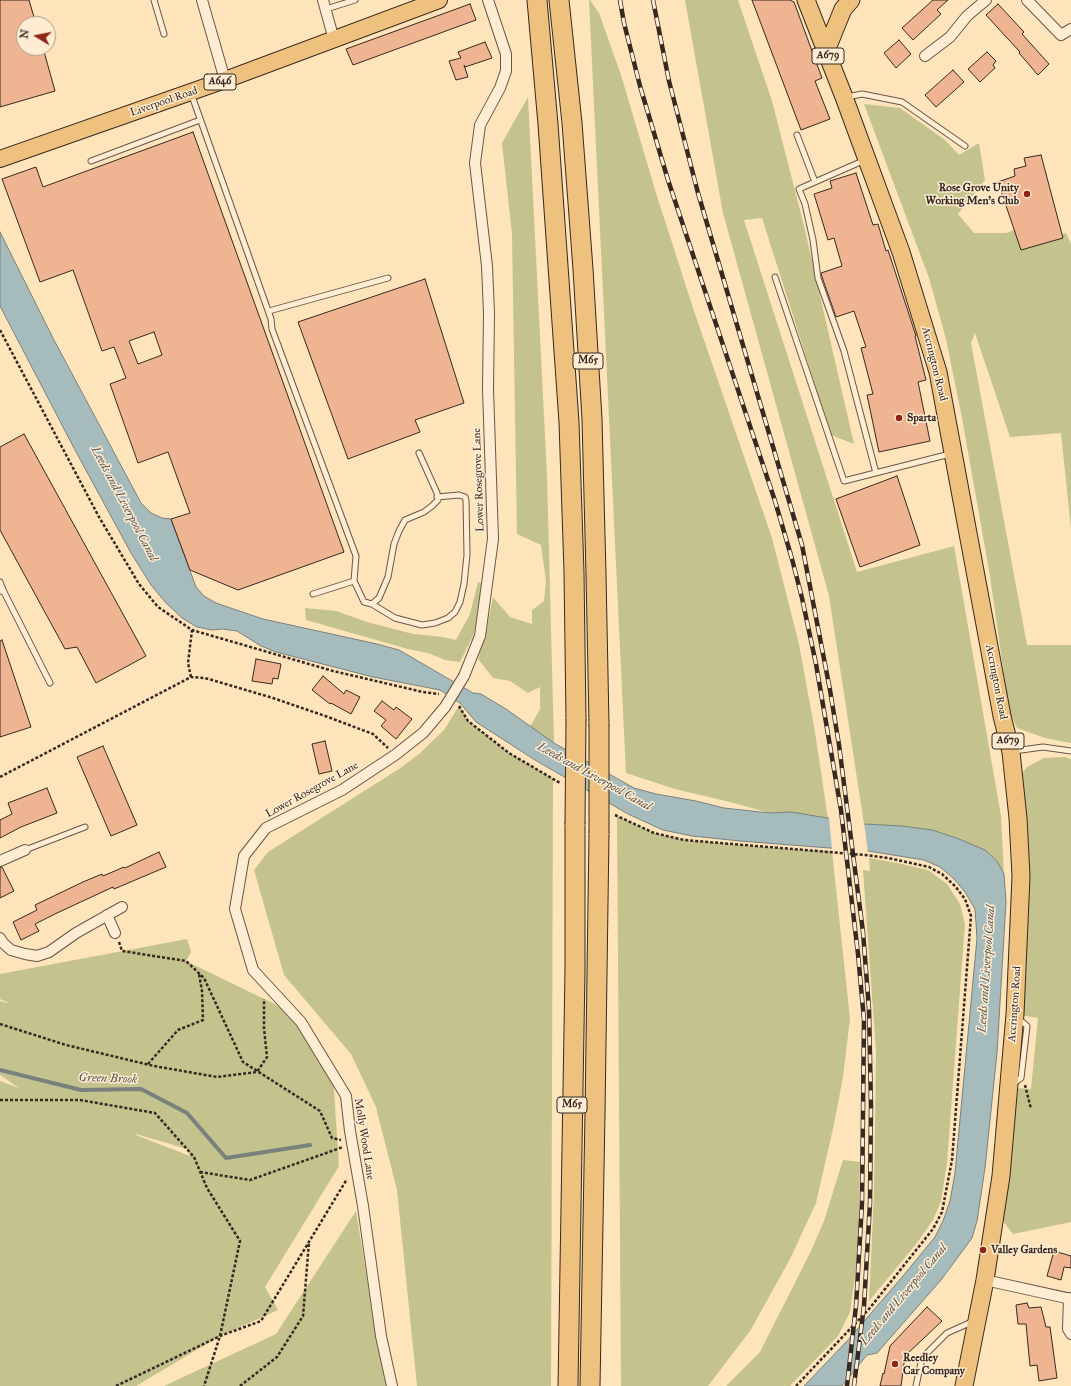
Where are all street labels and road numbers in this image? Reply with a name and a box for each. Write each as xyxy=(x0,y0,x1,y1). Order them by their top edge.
road number: A679 xyxy=(812,48,844,64)
road number: A646 xyxy=(204,74,236,90)
street label: Liverpool Road xyxy=(129,84,199,120)
street label: Accrington Road xyxy=(918,325,950,403)
road number: M65 xyxy=(573,353,603,369)
street label: Lower Rosegrove Lane xyxy=(471,428,487,532)
street label: Accrington Road xyxy=(982,643,1010,721)
road number: A679 xyxy=(992,733,1024,749)
street label: Lower Rosegrove Lane xyxy=(263,759,361,821)
street label: Accrington Road xyxy=(1006,966,1024,1042)
street label: Molly Wood Lane xyxy=(351,1097,377,1181)
road number: M65 xyxy=(557,1097,587,1113)

